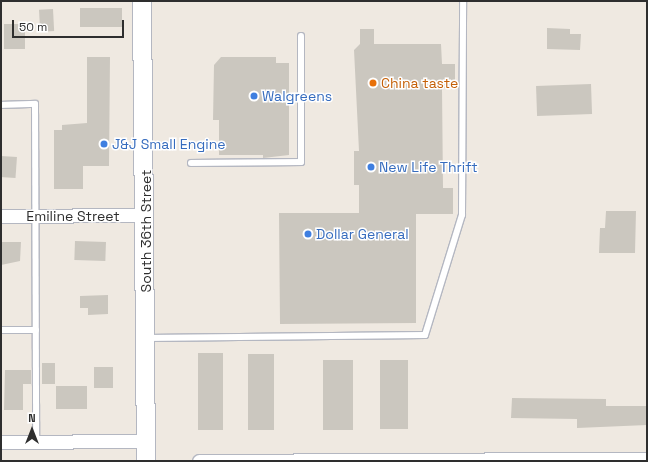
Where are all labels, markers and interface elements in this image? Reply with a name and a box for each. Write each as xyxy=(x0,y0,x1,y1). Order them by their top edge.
scale bar xyxy=(14,12,126,38)
text: 50 m xyxy=(19,19,47,35)
place label: China taste xyxy=(381,75,458,91)
marker: China taste xyxy=(368,78,378,88)
place label: Walgreens xyxy=(262,88,332,104)
marker: Walgreens xyxy=(249,91,259,101)
place label: J&J Small Engine xyxy=(112,136,226,152)
marker: J&J Small Engine xyxy=(99,139,109,149)
place label: New Life Thrift xyxy=(379,159,478,175)
marker: New Life Thrift xyxy=(366,162,376,172)
street label: South 36th Street xyxy=(138,170,154,292)
street label: Emiline Street xyxy=(26,208,120,224)
place label: Dollar General xyxy=(316,226,409,242)
marker: Dollar General xyxy=(303,229,313,239)
north arrow xyxy=(12,410,52,450)
text: N xyxy=(28,411,36,425)

